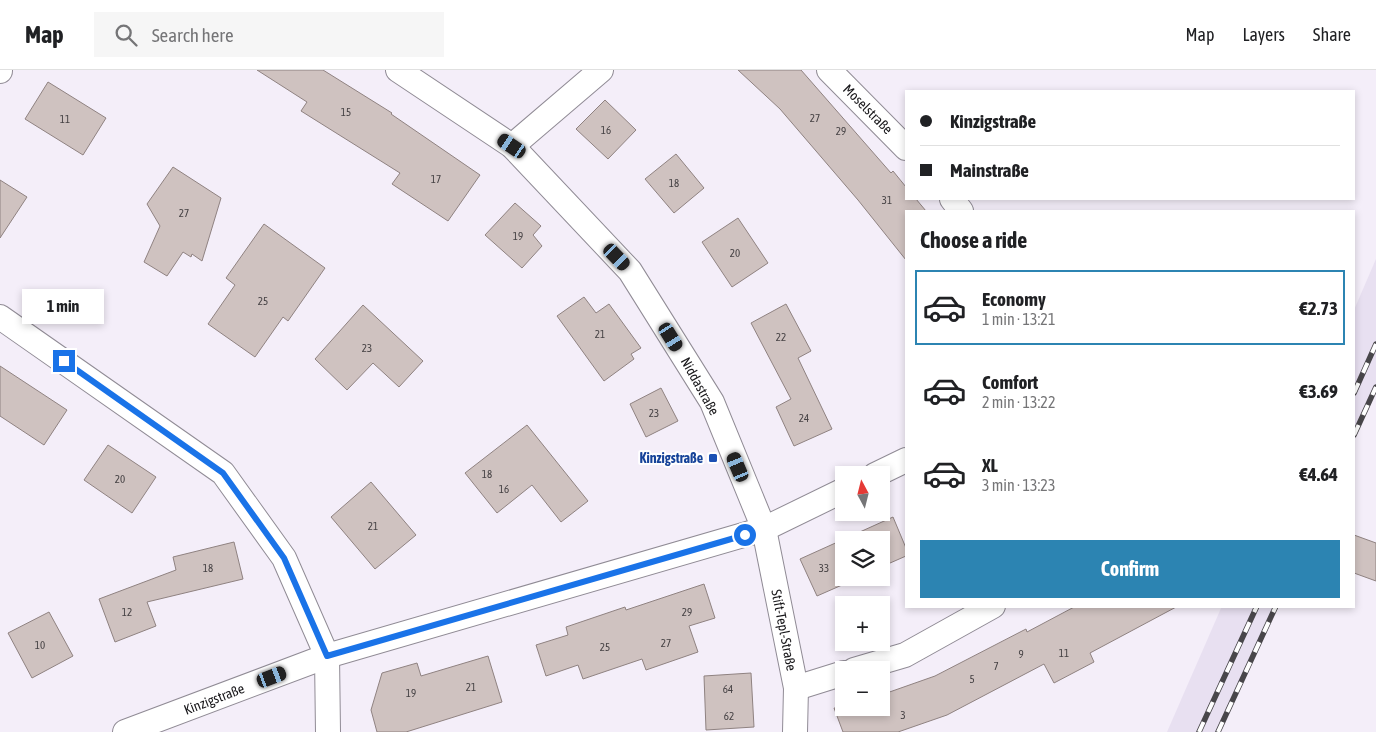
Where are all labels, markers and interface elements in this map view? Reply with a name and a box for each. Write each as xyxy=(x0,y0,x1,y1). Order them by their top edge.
search box xyxy=(94,12,444,57)
text: Map xyxy=(25,21,64,48)
icon: search xyxy=(112,21,140,49)
text: Search here xyxy=(152,24,234,46)
text: Map xyxy=(1185,24,1214,45)
text: Layers xyxy=(1242,24,1285,45)
text: Share xyxy=(1313,24,1351,45)
street label: Moselstraße xyxy=(840,81,896,137)
house number: 15 xyxy=(341,106,351,118)
text: Kinzigstraße xyxy=(950,110,1036,132)
house number: 27 xyxy=(810,112,820,124)
house number: 11 xyxy=(60,113,70,125)
house number: 16 xyxy=(601,124,611,136)
house number: 29 xyxy=(836,125,846,137)
car xyxy=(495,131,528,161)
text: Mainstraße xyxy=(950,159,1029,181)
house number: 17 xyxy=(431,173,441,185)
house number: 18 xyxy=(669,177,679,189)
house number: 31 xyxy=(882,194,892,206)
house number: 27 xyxy=(179,207,189,219)
text: Choose a ride xyxy=(920,227,1027,253)
house number: 19 xyxy=(513,230,523,242)
car xyxy=(601,241,632,273)
house number: 20 xyxy=(730,247,740,259)
icon: car xyxy=(922,285,967,330)
callout: 1 min xyxy=(23,288,105,324)
text: Economy xyxy=(982,288,1046,310)
house number: 25 xyxy=(258,295,268,307)
text: 1 min xyxy=(47,297,79,315)
text: €2.73 xyxy=(1299,297,1338,319)
text: 1 min · 13:21 xyxy=(982,310,1055,328)
car xyxy=(656,320,685,354)
house number: 21 xyxy=(595,328,605,340)
house number: 22 xyxy=(776,331,786,343)
house number: 23 xyxy=(362,342,372,354)
route end xyxy=(53,350,75,372)
street label: Niddastraße xyxy=(678,354,722,418)
icon: car xyxy=(922,368,967,413)
text: Comfort xyxy=(982,371,1038,393)
text: €3.69 xyxy=(1299,380,1338,402)
text: 2 min · 13:22 xyxy=(982,393,1055,411)
house number: 23 xyxy=(649,407,659,419)
house number: 24 xyxy=(799,412,809,424)
place label: Kinzigstraße xyxy=(640,450,703,466)
car xyxy=(725,450,750,484)
icon: car xyxy=(922,451,967,496)
marker: Kinzigstraße xyxy=(707,452,719,464)
text: XL xyxy=(982,454,998,476)
text: €4.64 xyxy=(1299,463,1338,485)
north arrow xyxy=(835,466,890,521)
map controls xyxy=(835,466,890,716)
house number: 18 xyxy=(482,468,492,480)
house number: 20 xyxy=(115,473,125,485)
text: 3 min · 13:23 xyxy=(982,476,1055,494)
house number: 16 xyxy=(499,483,509,495)
house number: 21 xyxy=(368,520,378,532)
route start xyxy=(734,524,756,546)
button: layers xyxy=(835,531,890,586)
button: Confirm xyxy=(920,540,1340,598)
house number: 18 xyxy=(203,562,213,574)
house number: 33 xyxy=(819,562,829,574)
street label: Stift-Tepl-Straße xyxy=(768,588,800,672)
button: + xyxy=(835,596,890,651)
house number: 12 xyxy=(122,606,132,618)
house number: 29 xyxy=(682,606,692,618)
house number: 27 xyxy=(661,637,671,649)
house number: 10 xyxy=(35,639,45,651)
house number: 25 xyxy=(600,641,610,653)
house number: 11 xyxy=(1059,647,1069,659)
house number: 9 xyxy=(1018,648,1024,660)
house number: 7 xyxy=(993,660,999,672)
button: − xyxy=(835,661,890,716)
car xyxy=(255,665,288,689)
house number: 5 xyxy=(969,673,975,685)
street label: Kinzigstraße xyxy=(182,680,246,718)
house number: 21 xyxy=(466,681,476,693)
house number: 64 xyxy=(723,683,733,695)
house number: 19 xyxy=(406,687,416,699)
house number: 3 xyxy=(900,709,906,721)
house number: 62 xyxy=(724,710,734,722)

